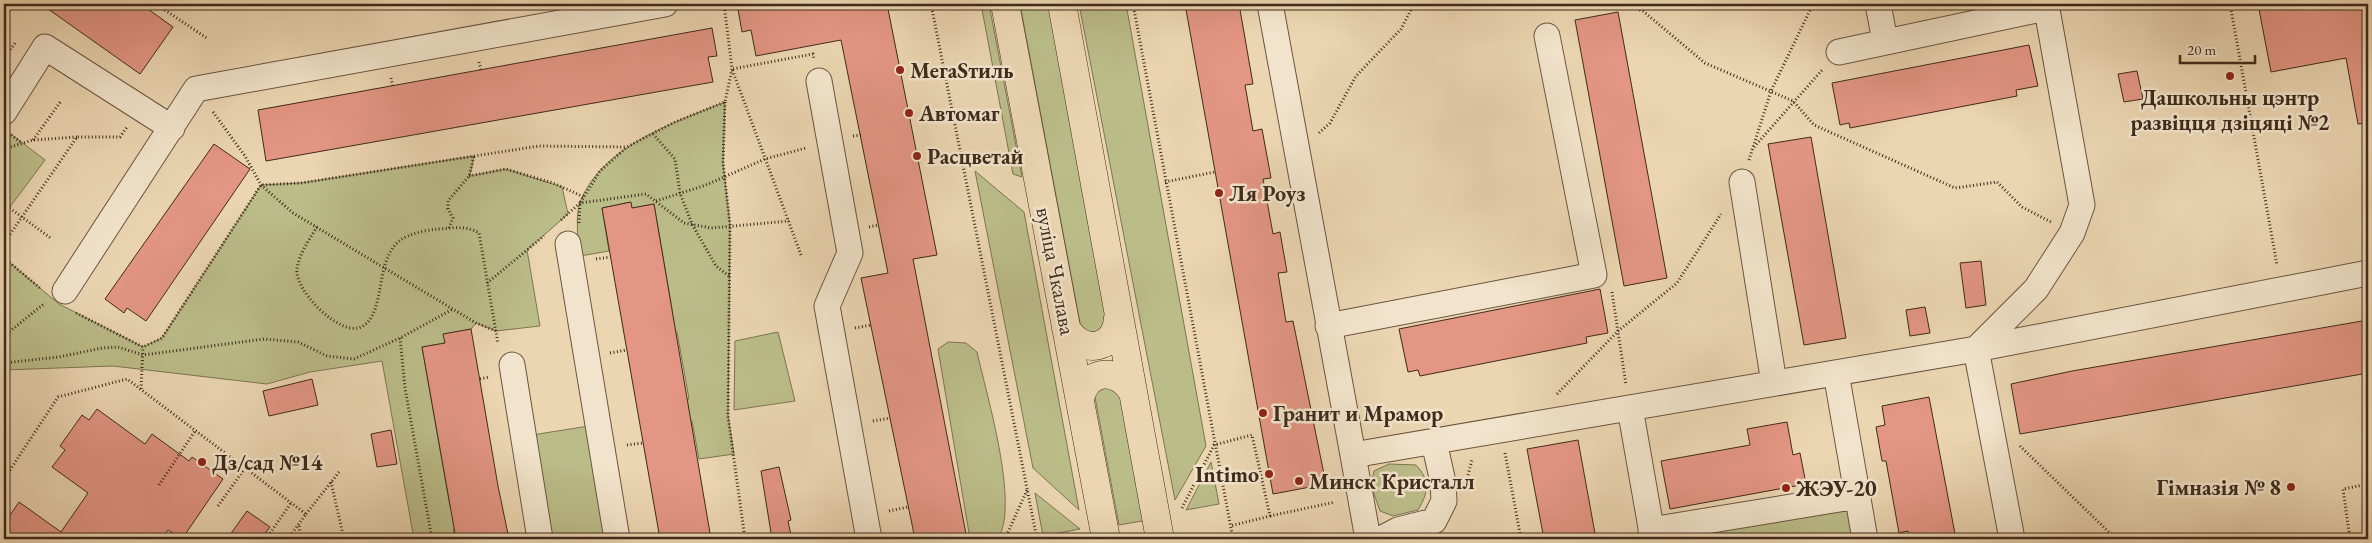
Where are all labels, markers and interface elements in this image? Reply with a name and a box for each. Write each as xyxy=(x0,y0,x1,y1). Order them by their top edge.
scale bar xyxy=(2180,32,2254,64)
text: 20 m xyxy=(2187,40,2216,59)
place label: МегаSтиль xyxy=(910,56,1013,85)
marker: МегаSтиль xyxy=(894,64,906,76)
marker: Дашкольны цэнтр развіцця дзіцяці №2 xyxy=(2224,70,2236,82)
place label: Дашкольны цэнтр развіцця дзіцяці №2 xyxy=(2131,83,2330,137)
place label: Автомаг xyxy=(918,99,1000,128)
marker: Автомаг xyxy=(903,107,915,119)
place label: Расцветай xyxy=(927,142,1024,171)
marker: Расцветай xyxy=(911,150,923,162)
place label: Ля Роуз xyxy=(1229,179,1305,208)
marker: Ля Роуз xyxy=(1213,187,1225,199)
street label: вуліца Чкалава xyxy=(1029,204,1083,338)
place label: Гранит и Мрамор xyxy=(1273,399,1443,428)
marker: Гранит и Мрамор xyxy=(1257,407,1269,419)
place label: Дз/сад №14 xyxy=(212,448,323,477)
marker: Дз/сад №14 xyxy=(196,456,208,468)
place label: Intimo xyxy=(1195,460,1259,489)
place label: Минск Кристалл xyxy=(1309,467,1475,496)
marker: Intimo xyxy=(1263,468,1275,480)
place label: Гімназія № 8 xyxy=(2156,473,2281,502)
place label: ЖЭУ-20 xyxy=(1795,474,1877,503)
marker: Минск Кристалл xyxy=(1293,475,1305,487)
marker: Гімназія № 8 xyxy=(2285,481,2297,493)
marker: ЖЭУ-20 xyxy=(1780,482,1792,494)

